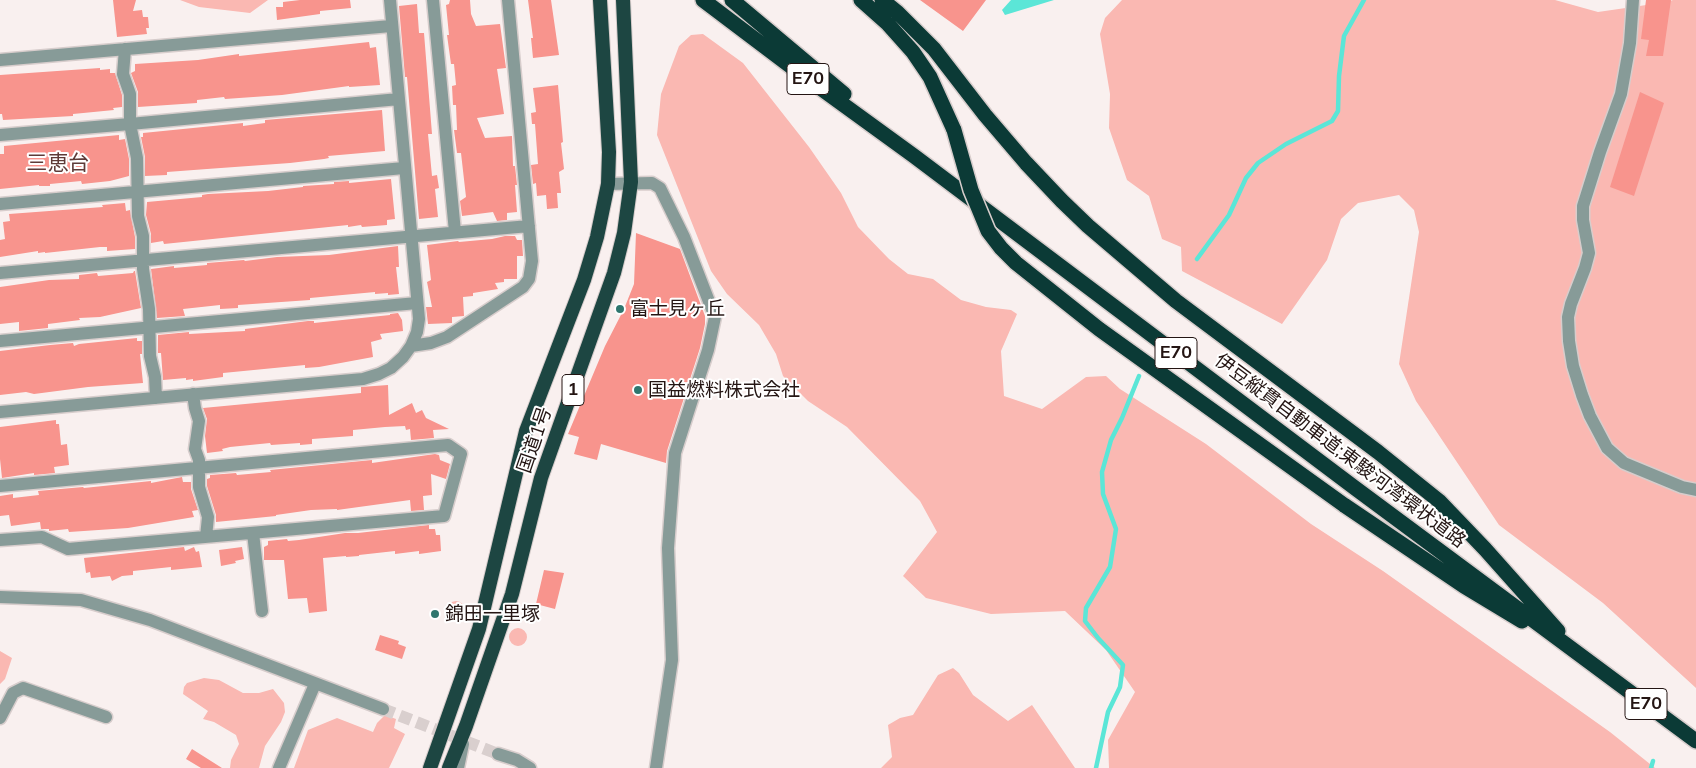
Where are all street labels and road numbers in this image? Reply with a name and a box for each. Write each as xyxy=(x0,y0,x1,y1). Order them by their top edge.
road number: E70 xyxy=(787,64,829,95)
road number: E70 xyxy=(1155,338,1197,368)
street label: 伊豆縦貫自動車道;東駿河湾環状道路 xyxy=(1210,349,1470,553)
road number: 1 xyxy=(562,374,584,406)
street label: 国道1号 xyxy=(513,404,557,476)
road number: E70 xyxy=(1625,689,1667,720)

